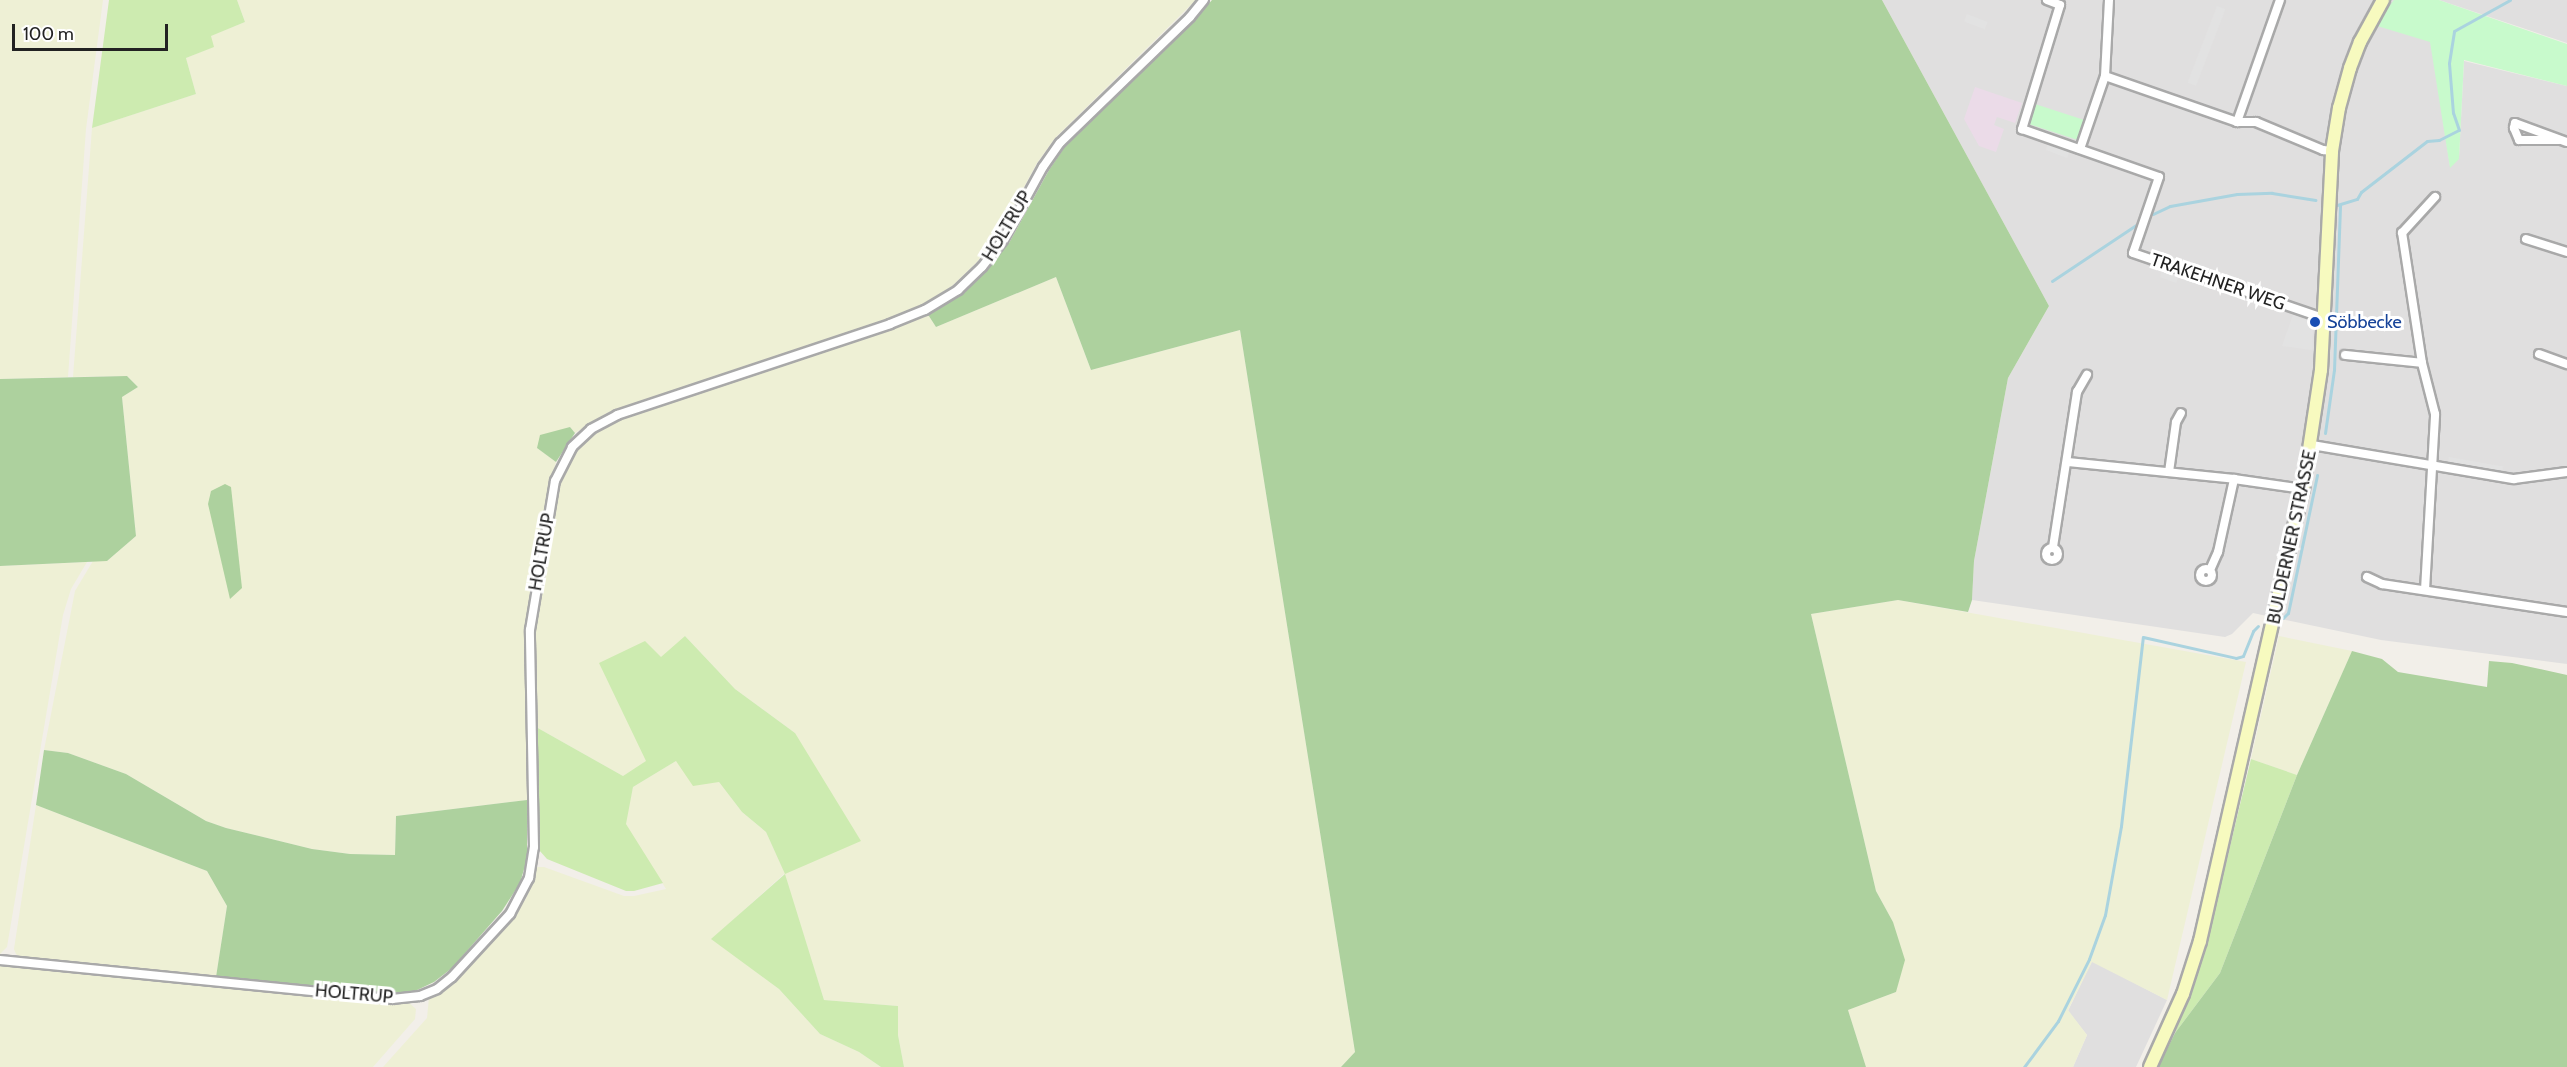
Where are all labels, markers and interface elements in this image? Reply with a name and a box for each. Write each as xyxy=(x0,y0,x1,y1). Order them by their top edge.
scale bar xyxy=(15,12,171,50)
text: 100 m xyxy=(23,23,74,45)
street label: HOLTRUP xyxy=(978,187,1036,265)
street label: TRAKEHNER WEG xyxy=(2148,249,2288,315)
place label: Söbbecke xyxy=(2327,311,2402,333)
marker: Söbbecke xyxy=(2308,315,2322,329)
street label: BULDERNER STRASSE xyxy=(2263,448,2321,626)
street label: HOLTRUP xyxy=(525,512,559,592)
street label: HOLTRUP xyxy=(314,980,394,1008)

